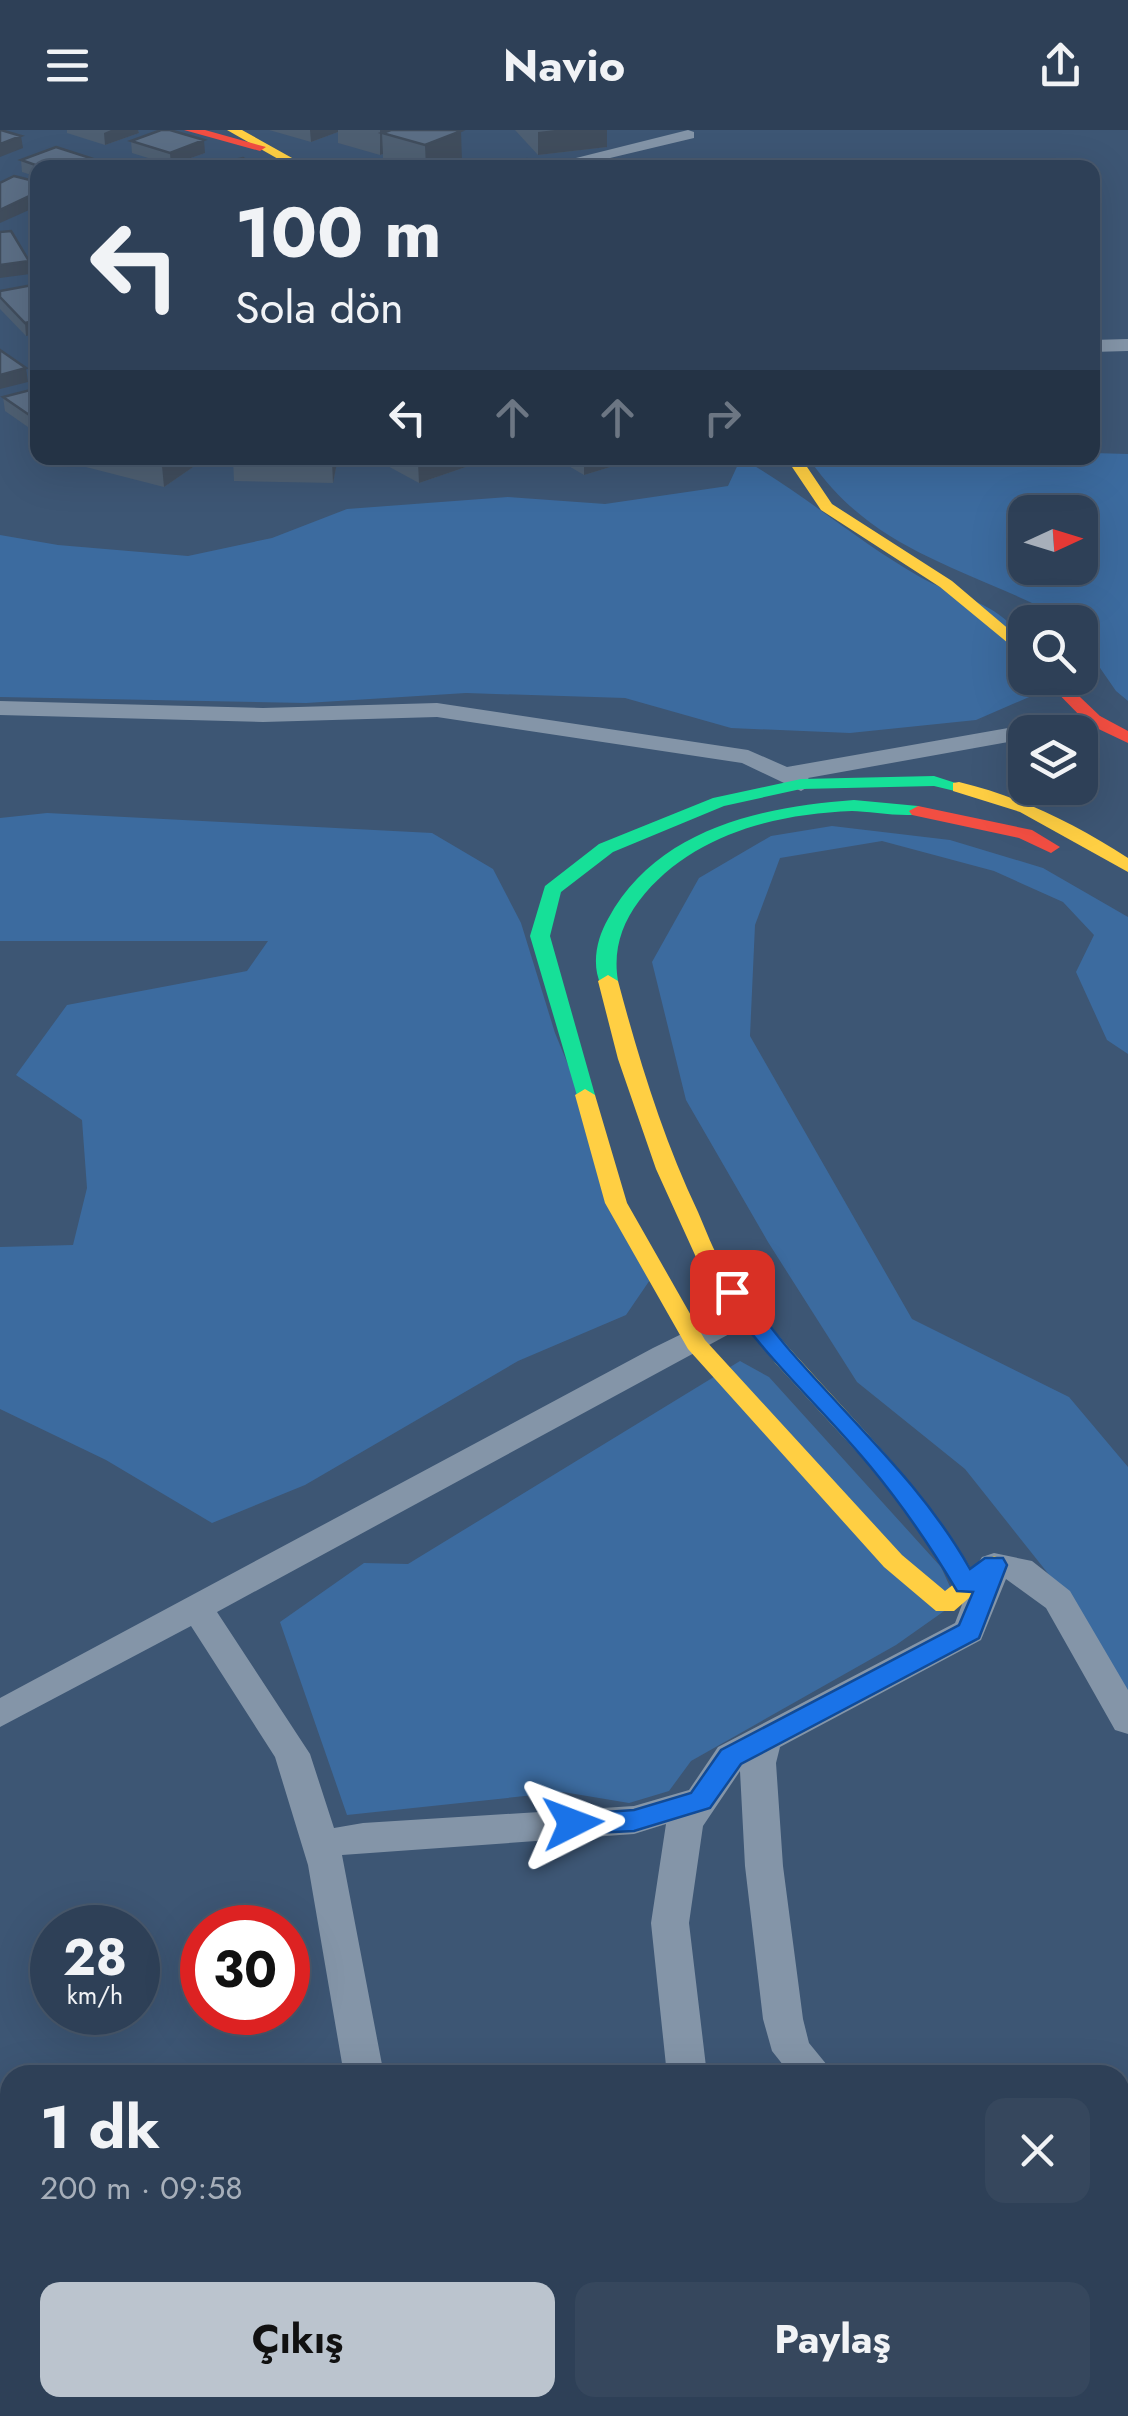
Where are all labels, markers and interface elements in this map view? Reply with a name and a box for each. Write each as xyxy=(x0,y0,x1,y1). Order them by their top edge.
text: Navio xyxy=(503,33,625,98)
icon: menu xyxy=(40,38,95,93)
icon: share xyxy=(1033,38,1088,93)
text: 100 m xyxy=(235,182,442,283)
icon: left xyxy=(70,200,200,330)
text: Sola dön xyxy=(235,275,404,340)
icon: left xyxy=(380,390,435,445)
icon: ahead xyxy=(485,390,540,445)
icon: ahead xyxy=(590,390,645,445)
icon: right xyxy=(695,390,750,445)
north arrow xyxy=(1008,495,1098,585)
map controls xyxy=(1008,495,1098,805)
button: search xyxy=(1008,605,1098,695)
button: layers xyxy=(1008,715,1098,805)
pin xyxy=(690,1250,775,1335)
icon: arrive xyxy=(705,1265,760,1320)
position arrow xyxy=(521,1771,625,1875)
speed limit sign: 30 xyxy=(180,1905,310,2035)
text: 28 xyxy=(63,1921,127,1994)
text: km/h xyxy=(67,1977,123,2013)
text: 1 dk xyxy=(40,2084,160,2171)
button: close xyxy=(985,2098,1090,2203)
text: 200 m · 09:58 xyxy=(40,2165,243,2211)
button: Çıkış xyxy=(40,2282,555,2397)
button: Paylaş xyxy=(575,2282,1090,2397)

